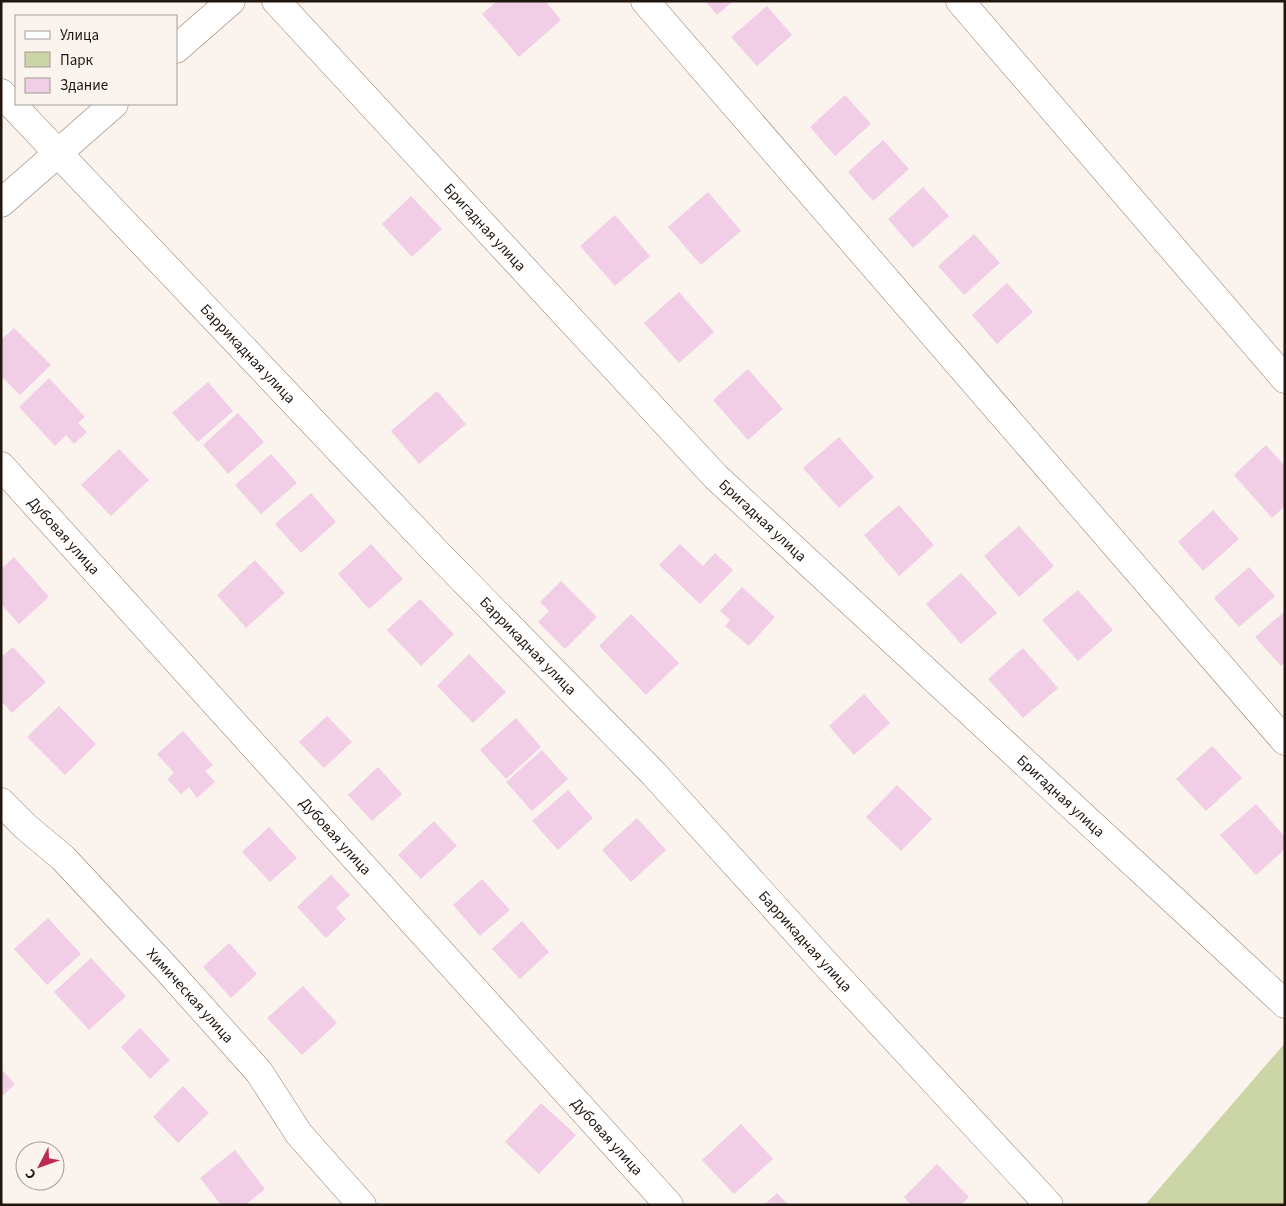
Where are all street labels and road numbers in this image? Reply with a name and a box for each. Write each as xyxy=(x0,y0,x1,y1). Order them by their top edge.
street label: Бригадная улица xyxy=(439,179,531,276)
street label: Баррикадная улица xyxy=(195,299,300,408)
street label: Бригадная улица xyxy=(714,475,811,567)
street label: Дубовая улица xyxy=(23,493,104,580)
street label: Баррикадная улица xyxy=(475,592,581,700)
street label: Бригадная улица xyxy=(1012,750,1109,842)
street label: Дубовая улица xyxy=(294,793,376,880)
street label: Баррикадная улица xyxy=(753,886,857,997)
street label: Химическая улица xyxy=(142,944,238,1048)
street label: Дубовая улица xyxy=(566,1093,648,1180)

